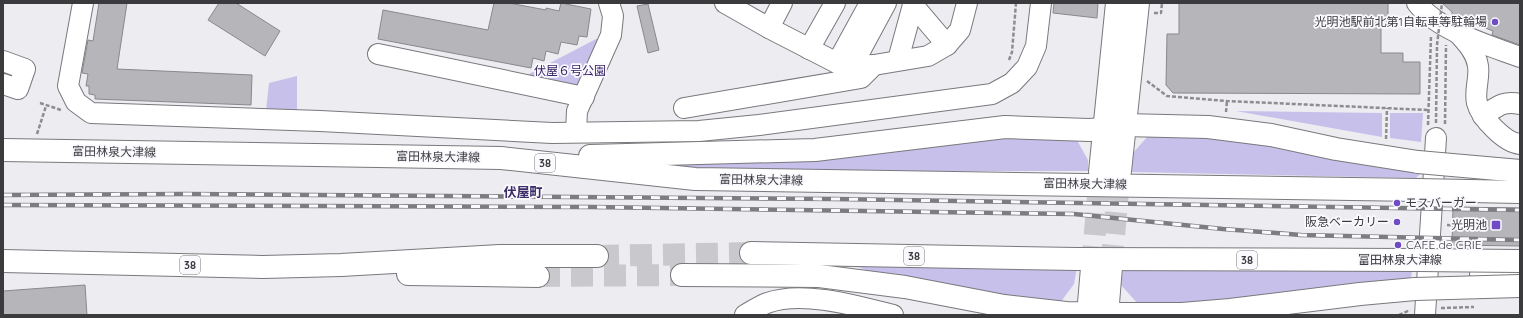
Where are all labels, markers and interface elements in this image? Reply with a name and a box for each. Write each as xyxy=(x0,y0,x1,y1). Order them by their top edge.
place label: 光明池駅前北第1自転車等駐輪場 xyxy=(1315,14,1487,29)
marker: 光明池駅前北第1自転車等駐輪場 xyxy=(1490,17,1500,27)
park label: 伏屋６号公園 xyxy=(534,63,606,78)
street label: 富田林泉大津線 xyxy=(72,143,156,160)
street label: 富田林泉大津線 xyxy=(396,148,480,165)
road number: 38 xyxy=(535,154,555,172)
street label: 富田林泉大津線 xyxy=(719,171,803,188)
street label: 富田林泉大津線 xyxy=(1043,175,1127,192)
district label: 伏屋町 xyxy=(503,184,543,200)
place label: モスバーガー xyxy=(1405,195,1477,210)
marker: モスバーガー xyxy=(1392,198,1402,208)
place label: 阪急ベーカリー xyxy=(1305,214,1389,229)
marker: 阪急ベーカリー xyxy=(1392,217,1402,227)
place label: 光明池 xyxy=(1451,217,1487,232)
marker: 光明池 xyxy=(1490,219,1502,231)
place label: CAFE de CRIE xyxy=(1406,237,1482,252)
marker: CAFE de CRIE xyxy=(1393,240,1403,250)
road number: 38 xyxy=(904,247,924,265)
road number: 38 xyxy=(1237,251,1257,269)
street label: 富田林泉大津線 xyxy=(1358,252,1442,267)
road number: 38 xyxy=(180,256,200,274)

